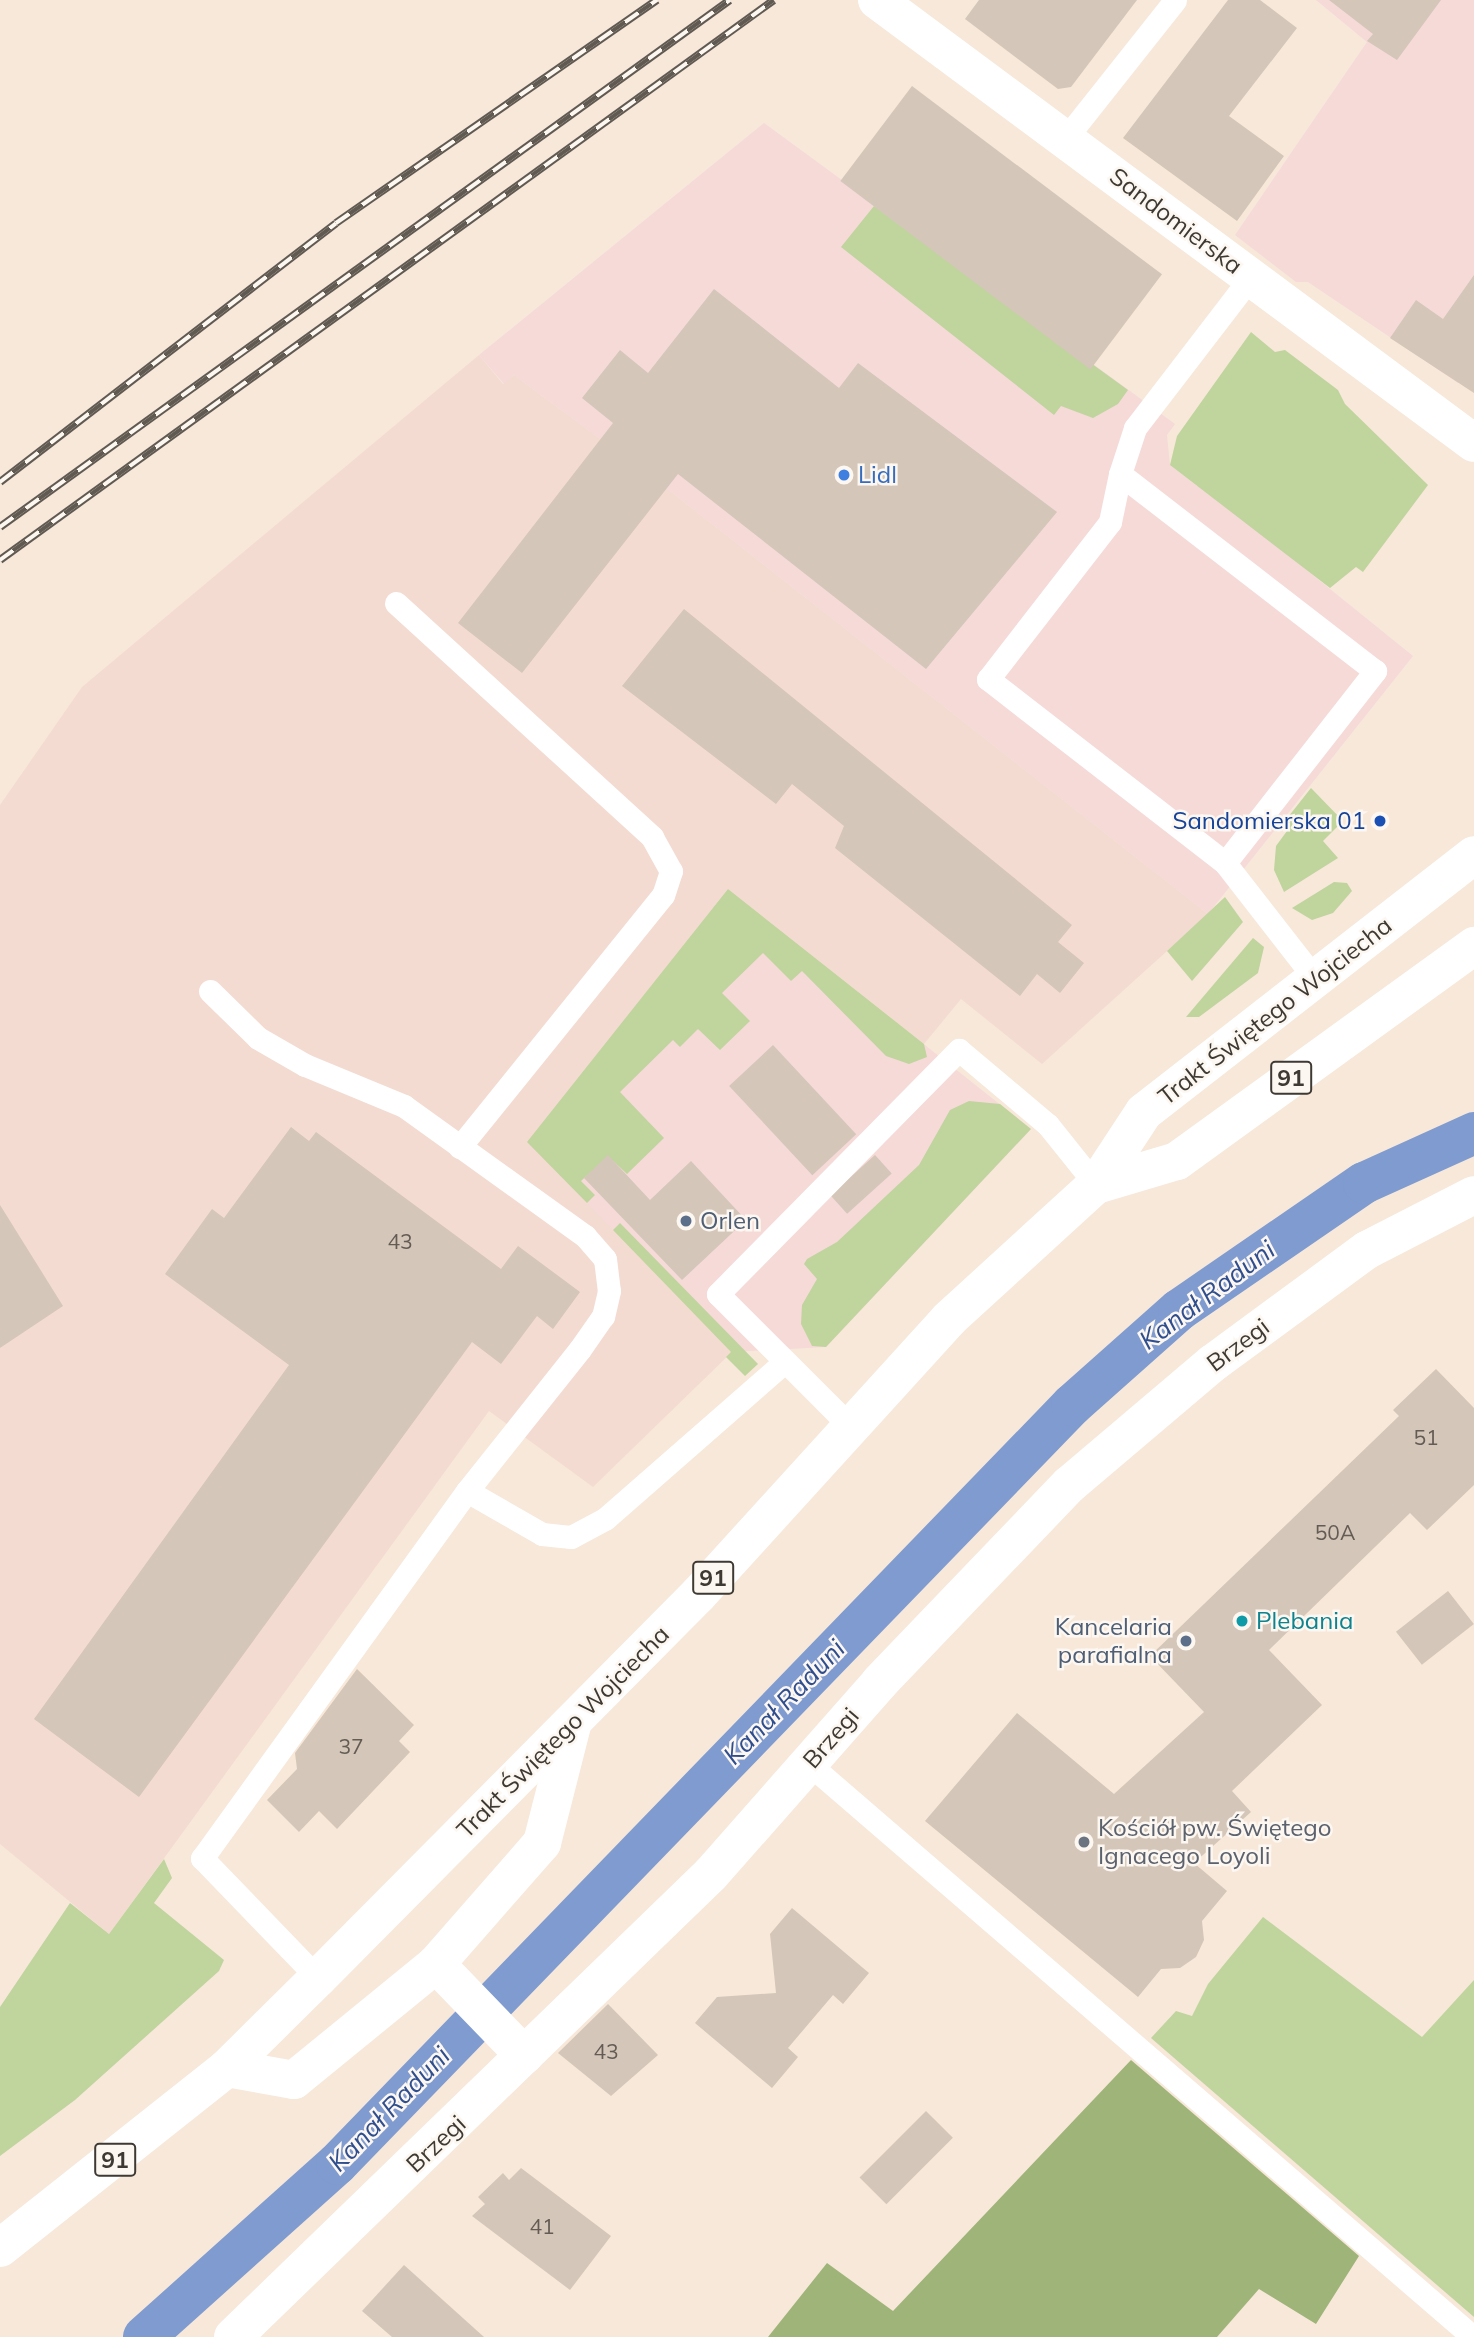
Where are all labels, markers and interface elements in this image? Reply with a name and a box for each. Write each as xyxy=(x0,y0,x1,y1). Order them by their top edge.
street label: Sandomierska xyxy=(1104,162,1248,280)
place label: Lidl xyxy=(858,461,897,489)
marker: Lidl xyxy=(836,467,852,483)
place label: Sandomierska 01 xyxy=(1172,807,1366,835)
marker: Sandomierska 01 xyxy=(1372,813,1388,829)
street label: Trakt Świętego Wojciecha xyxy=(1153,911,1397,1111)
road number: 91 xyxy=(1270,1058,1312,1098)
place label: Orlen xyxy=(700,1207,760,1235)
marker: Orlen xyxy=(678,1213,694,1229)
house number: 43 xyxy=(387,1228,413,1254)
water label: Kanał Raduni xyxy=(1133,1234,1281,1356)
street label: Brzegi xyxy=(1201,1312,1275,1378)
house number: 51 xyxy=(1413,1424,1439,1450)
house number: 50A xyxy=(1315,1519,1355,1545)
road number: 91 xyxy=(692,1558,734,1597)
place label: Plebania xyxy=(1256,1607,1353,1635)
place label: Kancelaria parafialna xyxy=(1055,1613,1172,1669)
marker: Plebania xyxy=(1234,1613,1250,1629)
street label: Trakt Świętego Wojciecha xyxy=(451,1620,675,1844)
water label: Kanał Raduni xyxy=(717,1633,851,1771)
marker: Kancelaria parafialna xyxy=(1178,1633,1194,1649)
street label: Brzegi xyxy=(797,1702,865,1774)
house number: 37 xyxy=(338,1733,364,1759)
place label: Kościół pw. Świętego Ignacego Loyoli xyxy=(1098,1814,1331,1870)
marker: Kościół pw. Świętego Ignacego Loyoli xyxy=(1076,1834,1092,1850)
house number: 43 xyxy=(593,2038,619,2064)
water label: Kanał Raduni xyxy=(322,2040,456,2178)
street label: Brzegi xyxy=(400,2109,472,2179)
road number: 91 xyxy=(94,2140,136,2180)
house number: 41 xyxy=(529,2213,555,2239)

